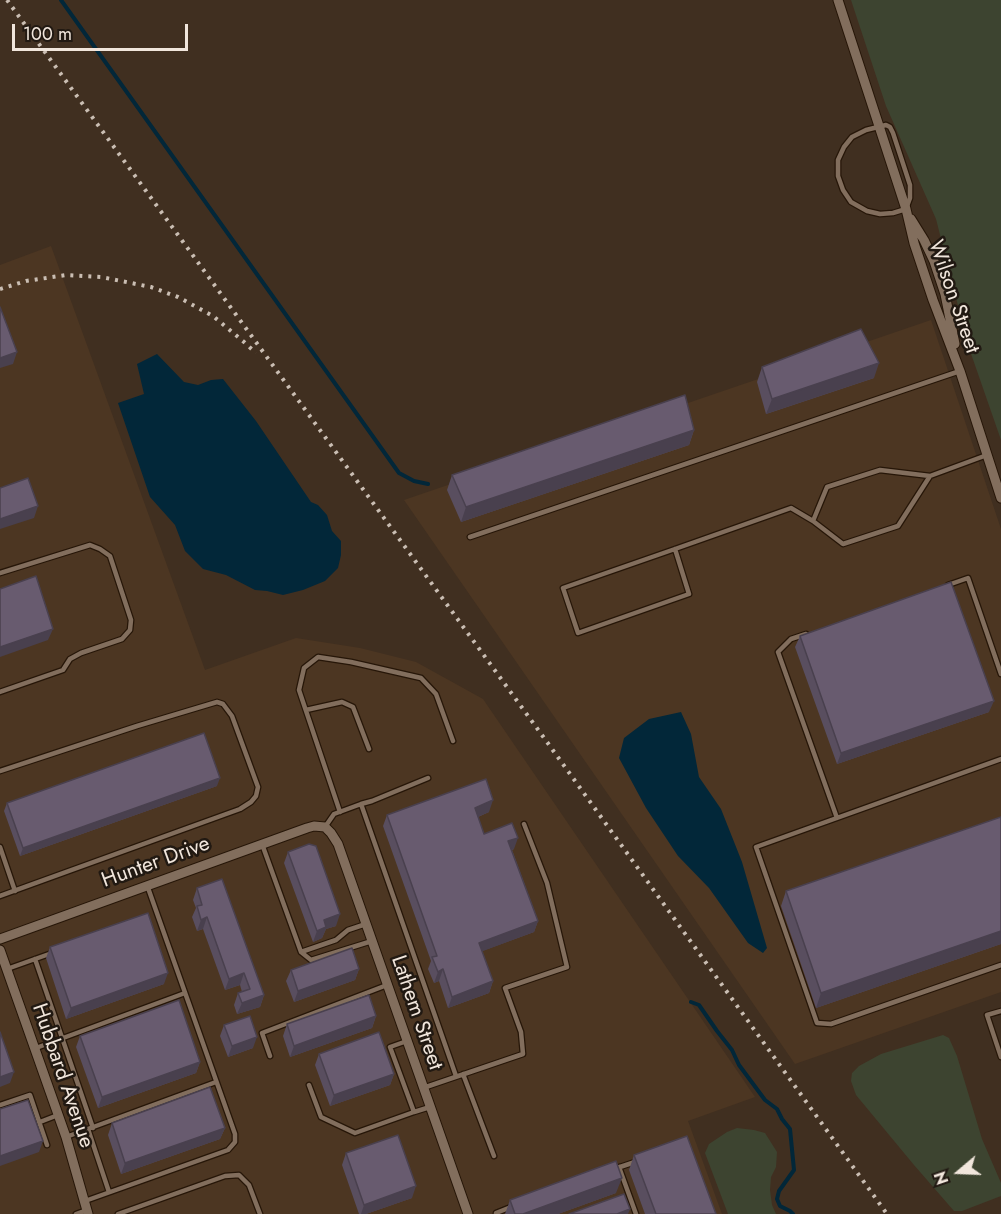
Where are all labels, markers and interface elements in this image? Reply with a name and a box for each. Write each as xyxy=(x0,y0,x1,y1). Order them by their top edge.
scale bar xyxy=(15,12,190,50)
text: 100 m xyxy=(23,21,72,47)
street label: Wilson Street xyxy=(922,237,984,357)
street label: Hunter Drive xyxy=(99,832,213,894)
street label: Lathem Street xyxy=(385,953,447,1073)
street label: Hubbard Avenue xyxy=(26,1001,98,1151)
north arrow xyxy=(929,1142,989,1202)
text: N xyxy=(929,1168,954,1188)

